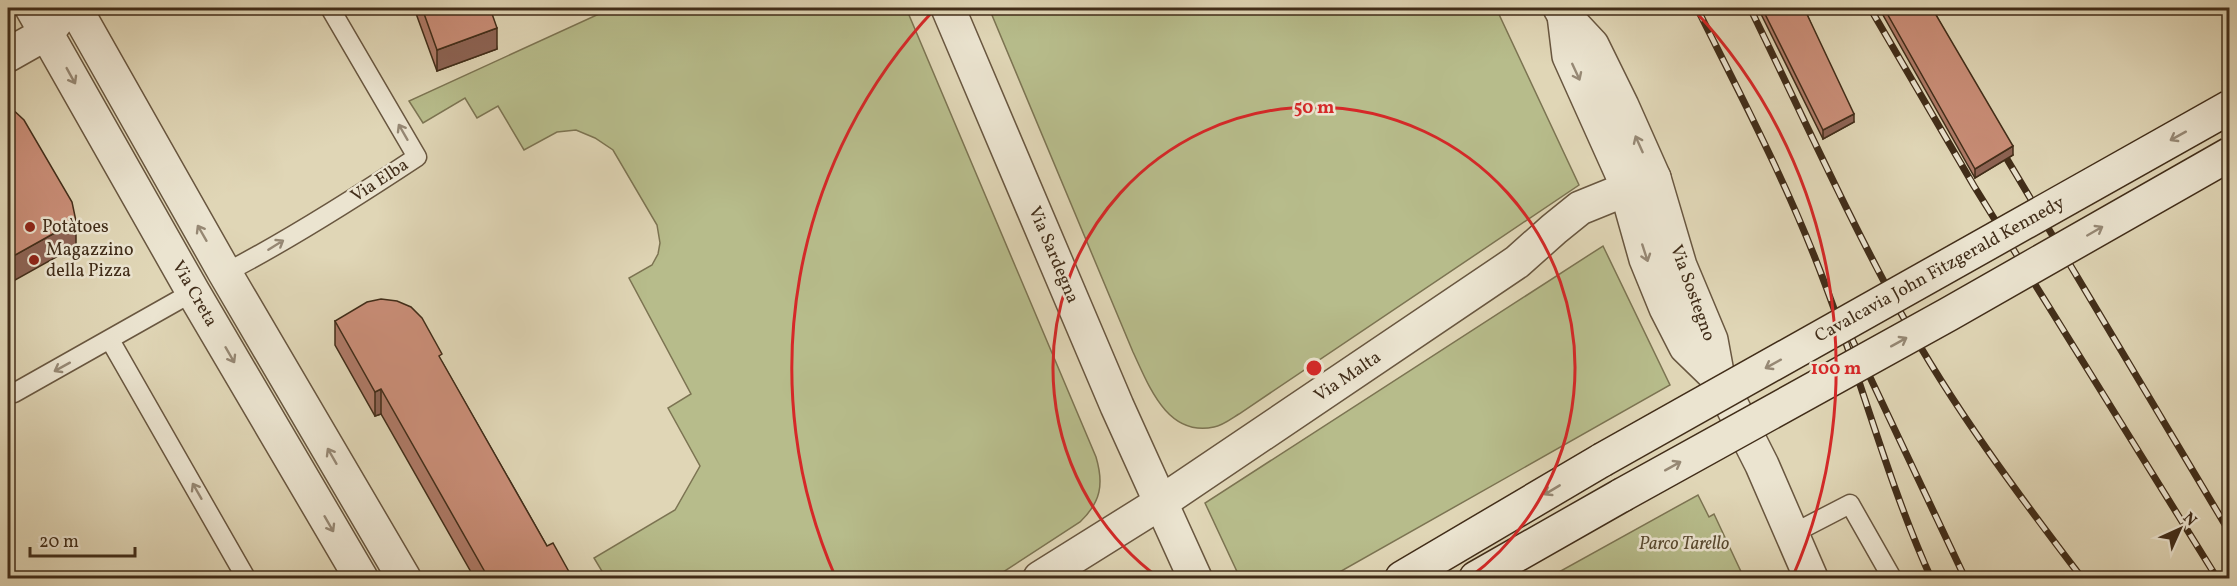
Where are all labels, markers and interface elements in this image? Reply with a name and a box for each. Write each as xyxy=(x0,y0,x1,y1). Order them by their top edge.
one-way arrow xyxy=(1570,62,1582,80)
one-way arrow xyxy=(66,67,77,85)
text: 50 m xyxy=(1294,96,1334,121)
one-way arrow xyxy=(397,124,409,141)
one-way arrow xyxy=(2170,131,2188,142)
one-way arrow xyxy=(1633,135,1644,154)
street label: Via Elba xyxy=(346,153,414,209)
street label: Cavalcavia John Fitzgerald Kennedy xyxy=(1811,191,2070,349)
street label: Via Sardegna xyxy=(1021,202,1085,308)
place label: Potàtoes xyxy=(42,215,109,240)
marker: Potàtoes xyxy=(23,220,37,234)
one-way arrow xyxy=(195,225,207,242)
one-way arrow xyxy=(2086,225,2103,237)
place label: Magazzino della Pizza xyxy=(46,238,134,284)
one-way arrow xyxy=(267,238,284,250)
street label: Via Sostegno xyxy=(1663,241,1721,345)
one-way arrow xyxy=(1640,243,1651,262)
marker: Magazzino della Pizza xyxy=(27,253,41,267)
street label: Via Creta xyxy=(165,256,223,332)
one-way arrow xyxy=(1890,336,1907,348)
street label: Via Malta xyxy=(1310,345,1386,409)
one-way arrow xyxy=(225,346,236,364)
text: 100 m xyxy=(1811,357,1861,382)
centre of rings xyxy=(1304,358,1324,378)
one-way arrow xyxy=(1764,359,1782,370)
one-way arrow xyxy=(54,361,71,373)
one-way arrow xyxy=(325,447,337,464)
one-way arrow xyxy=(1664,460,1681,472)
one-way arrow xyxy=(190,483,202,500)
one-way arrow xyxy=(1544,484,1561,496)
north arrow xyxy=(2150,499,2210,559)
text: N xyxy=(2177,508,2201,532)
one-way arrow xyxy=(323,515,335,532)
scale bar xyxy=(30,520,135,558)
text: 20 m xyxy=(39,530,79,555)
park label: Parco Tarello xyxy=(1639,532,1729,557)

